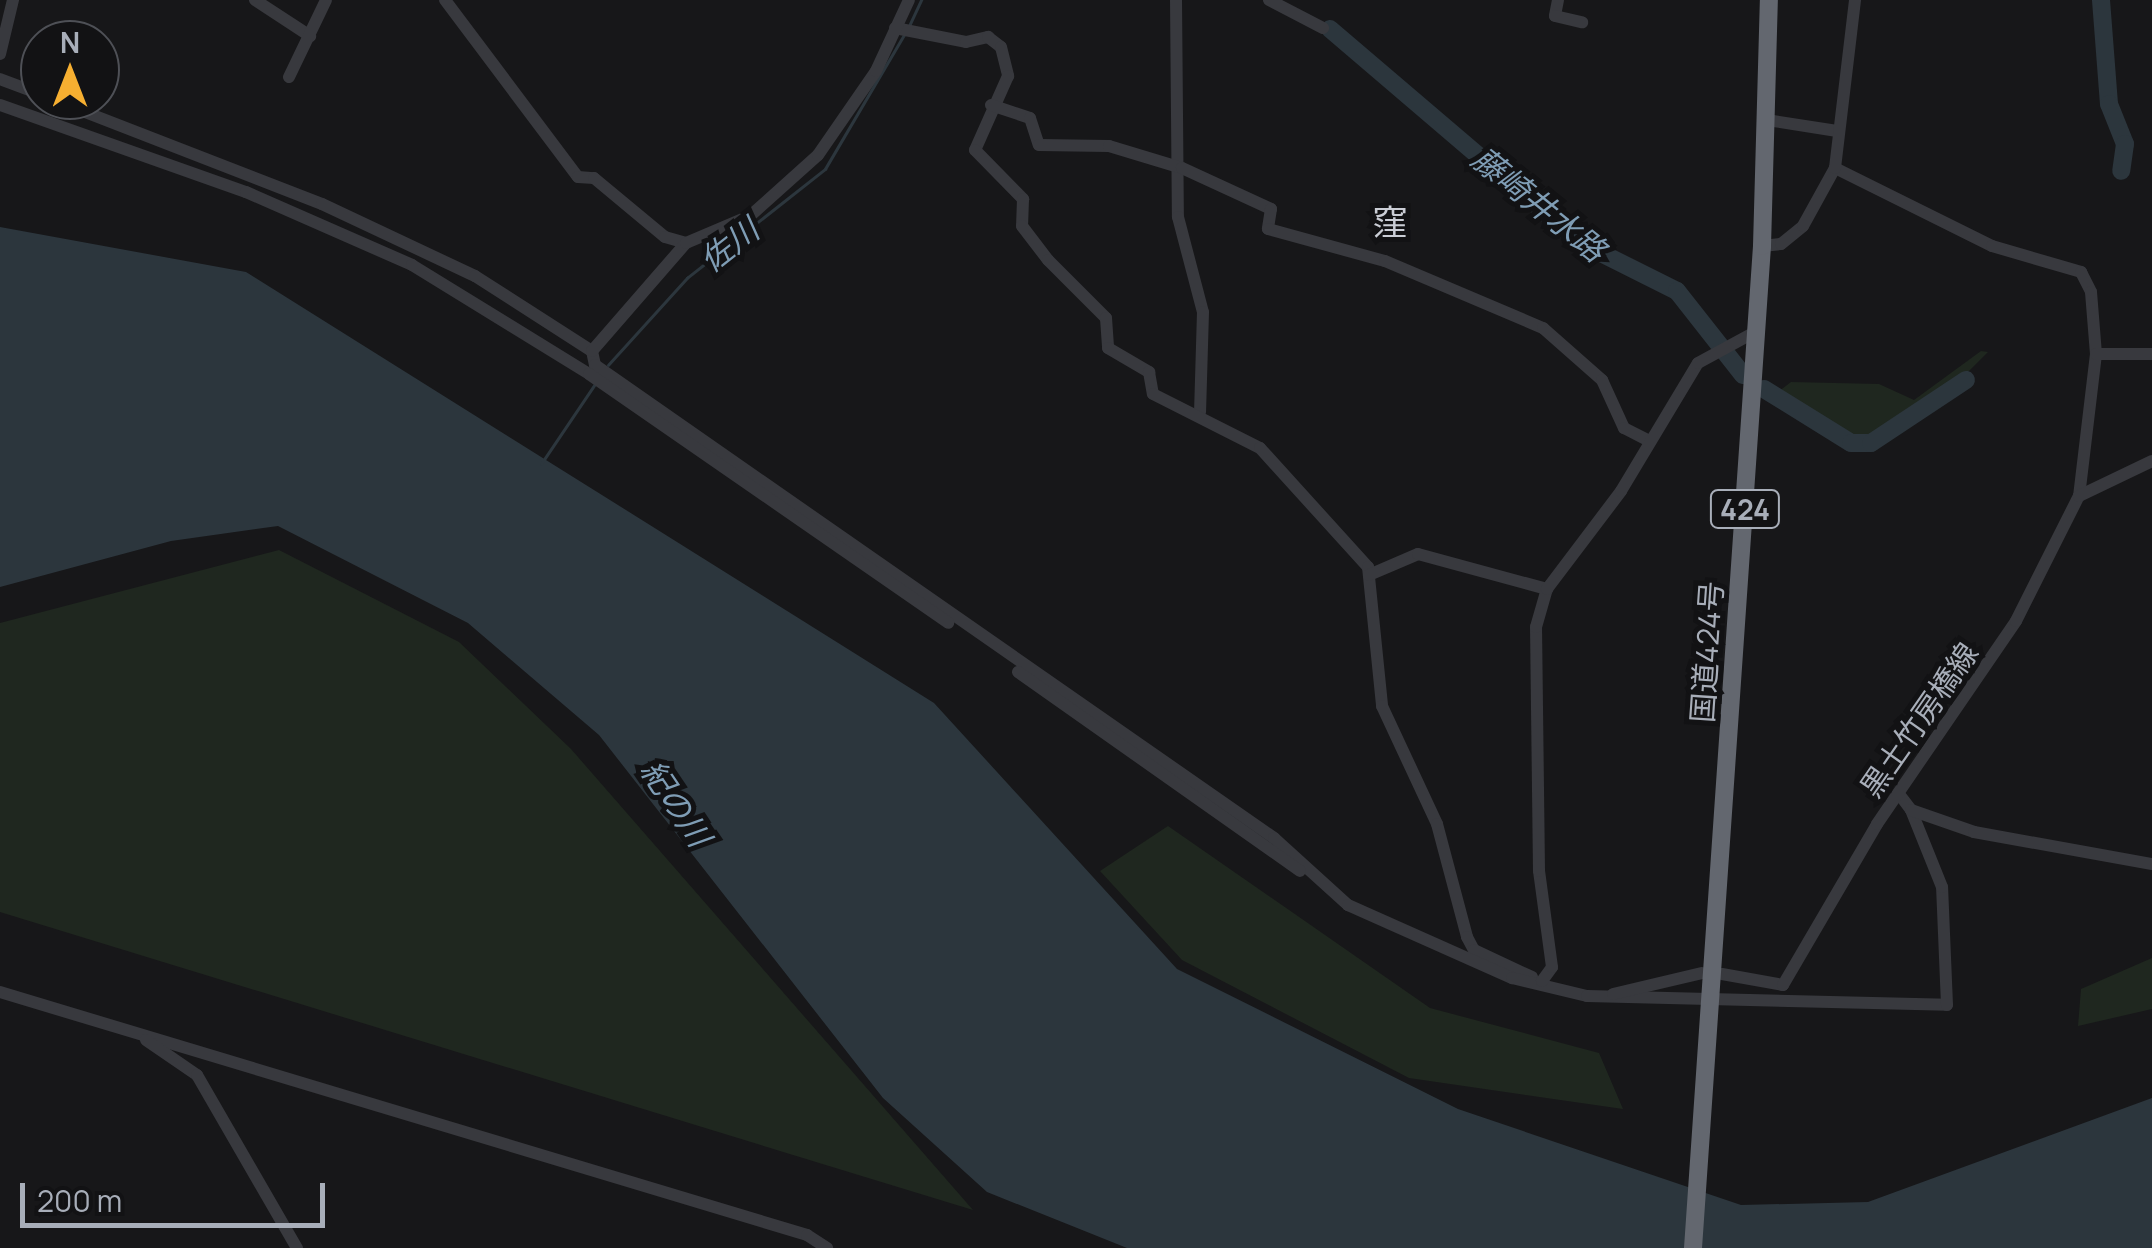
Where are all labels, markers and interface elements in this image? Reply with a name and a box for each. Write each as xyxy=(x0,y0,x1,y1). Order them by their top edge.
north arrow xyxy=(20,20,120,120)
text: N xyxy=(60,23,80,61)
water label: 藤崎井水路 xyxy=(1465,139,1613,269)
district label: 窪 xyxy=(1373,201,1407,243)
water label: 佐川 xyxy=(692,210,766,280)
road number: 424 xyxy=(1708,486,1782,532)
street label: 国道424号 xyxy=(1684,580,1730,724)
street label: 黒土竹房橋線 xyxy=(1853,636,1985,804)
water label: 紀の川 xyxy=(633,752,719,854)
scale bar xyxy=(25,1163,330,1225)
text: 200 m xyxy=(37,1180,122,1221)

